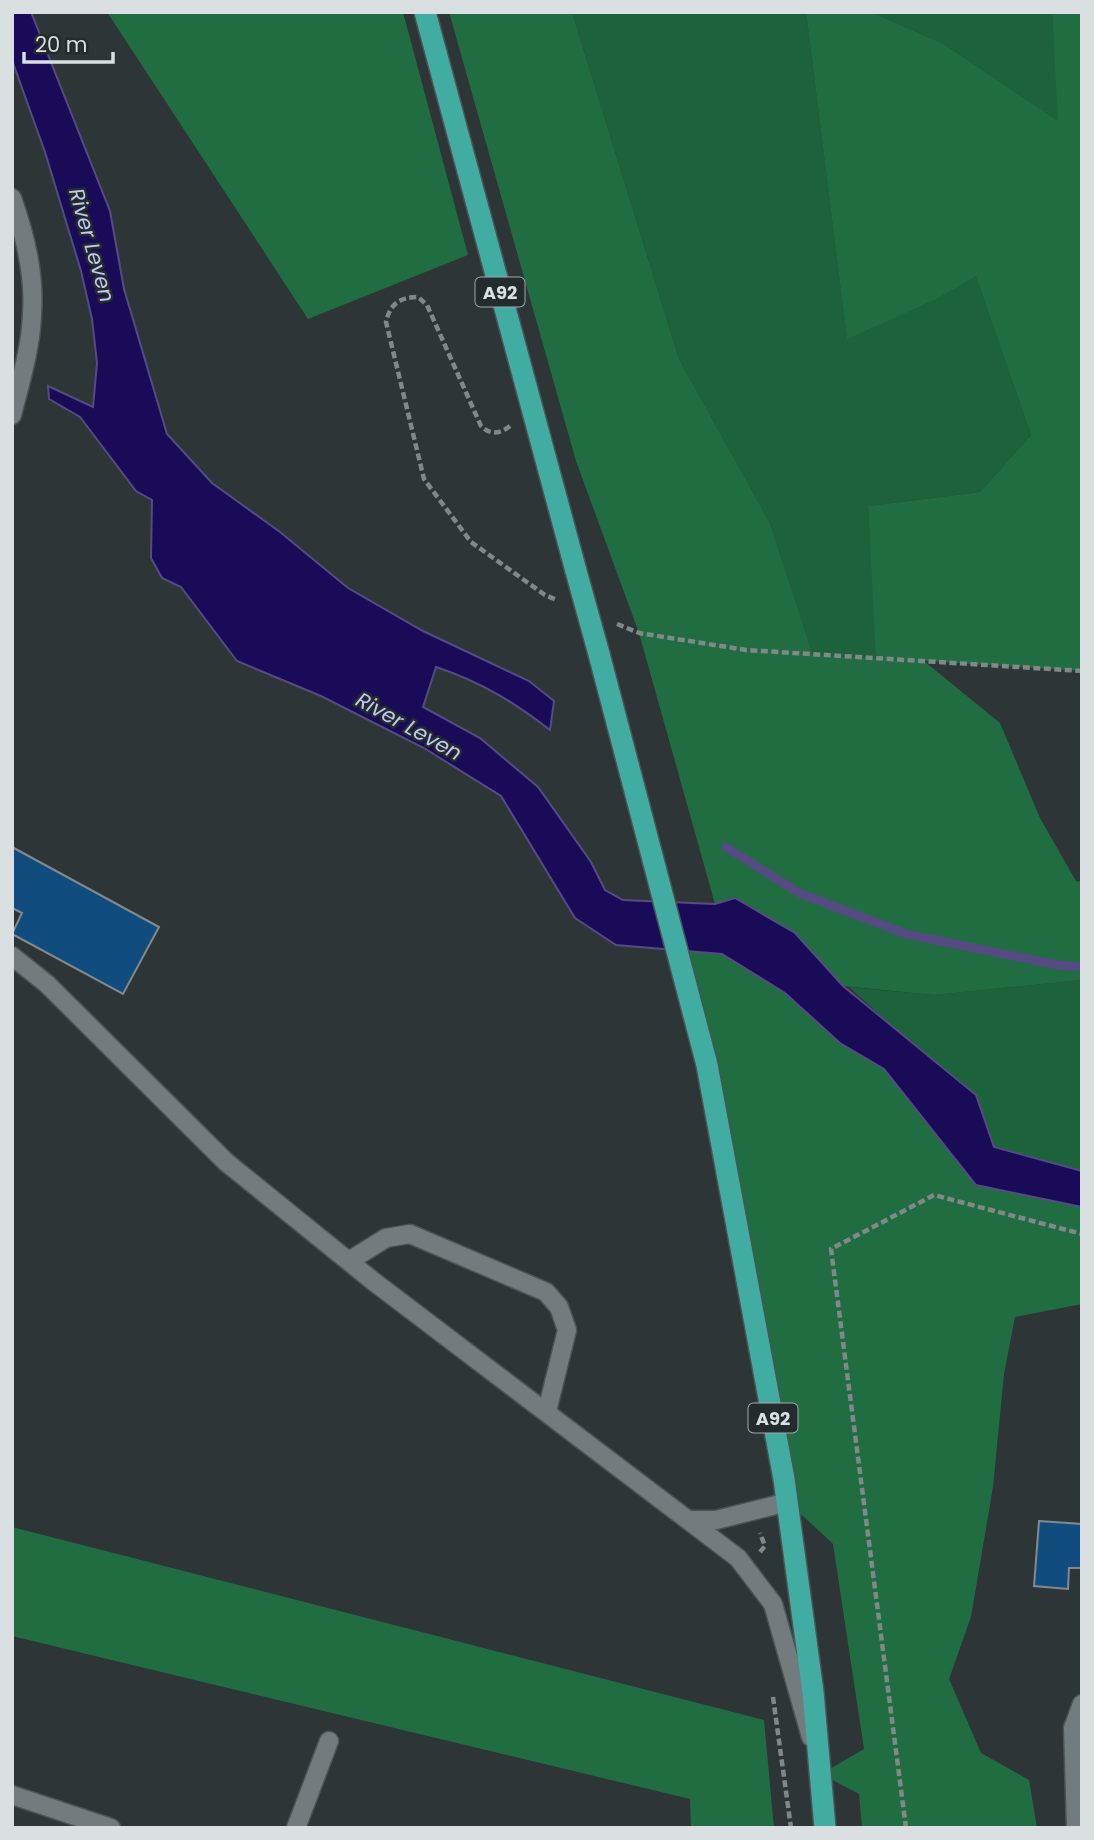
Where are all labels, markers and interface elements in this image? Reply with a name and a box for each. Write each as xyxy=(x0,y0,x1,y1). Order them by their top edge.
scale bar xyxy=(24,21,114,65)
text: 20 m xyxy=(35,30,88,59)
water label: River Leven xyxy=(62,185,122,305)
road number: A92 xyxy=(476,278,524,306)
water label: River Leven xyxy=(351,685,467,767)
road number: A92 xyxy=(748,1404,798,1433)

